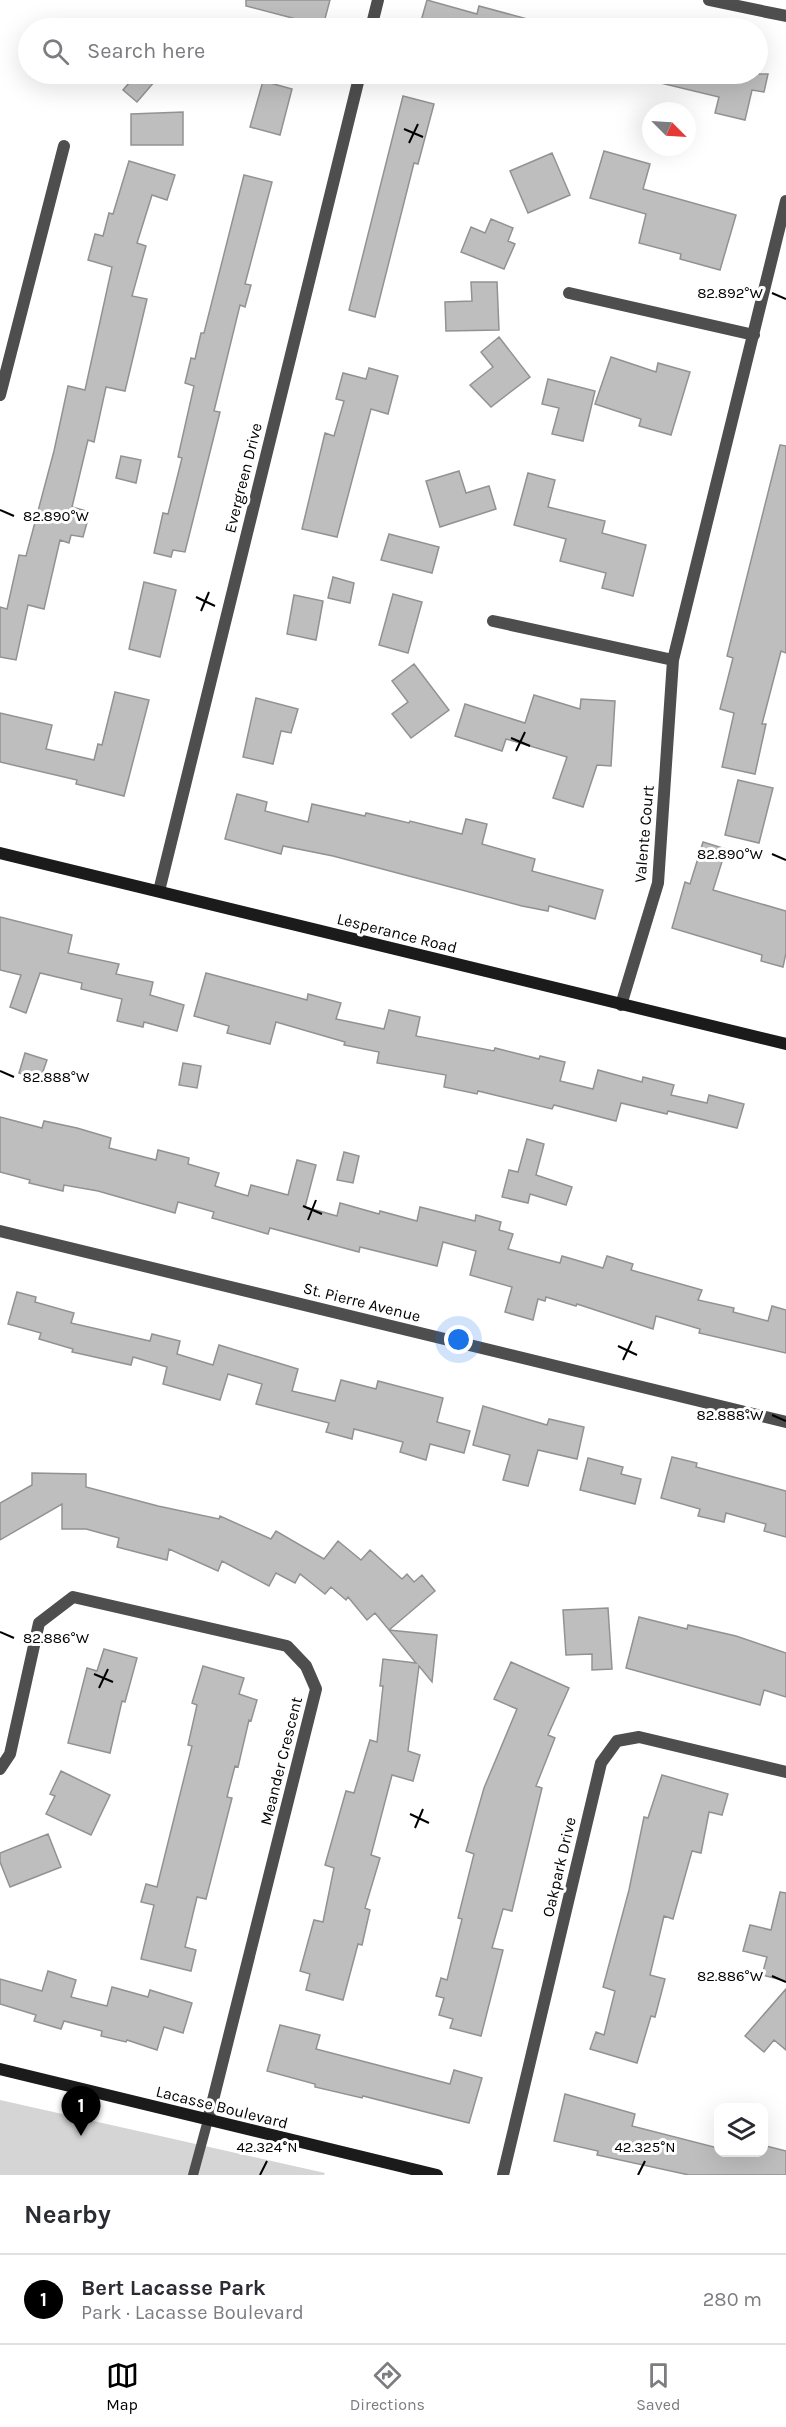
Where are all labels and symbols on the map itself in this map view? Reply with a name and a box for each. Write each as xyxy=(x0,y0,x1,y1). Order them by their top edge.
north arrow xyxy=(642,102,696,156)
text: 82.892°W xyxy=(697,284,763,302)
street label: Evergreen Drive xyxy=(220,421,266,535)
text: 82.890°W xyxy=(23,507,90,525)
street label: Valente Court xyxy=(630,784,658,884)
text: 82.890°W xyxy=(697,845,764,863)
street label: Lesperance Road xyxy=(335,909,459,957)
text: 82.888°W xyxy=(23,1068,90,1086)
street label: St. Pierre Avenue xyxy=(301,1278,423,1326)
your location xyxy=(444,1325,473,1354)
text: 82.888°W xyxy=(697,1406,764,1424)
text: 82.886°W xyxy=(23,1629,90,1647)
street label: Meander Crescent xyxy=(256,1695,306,1827)
street label: Oakpark Drive xyxy=(538,1815,580,1919)
text: 82.886°W xyxy=(697,1967,764,1985)
street label: Lacasse Boulevard xyxy=(154,2081,290,2133)
pin: 1 xyxy=(62,2086,100,2136)
text: 42.324°N xyxy=(236,2138,298,2156)
text: 42.325°N xyxy=(614,2138,676,2156)

